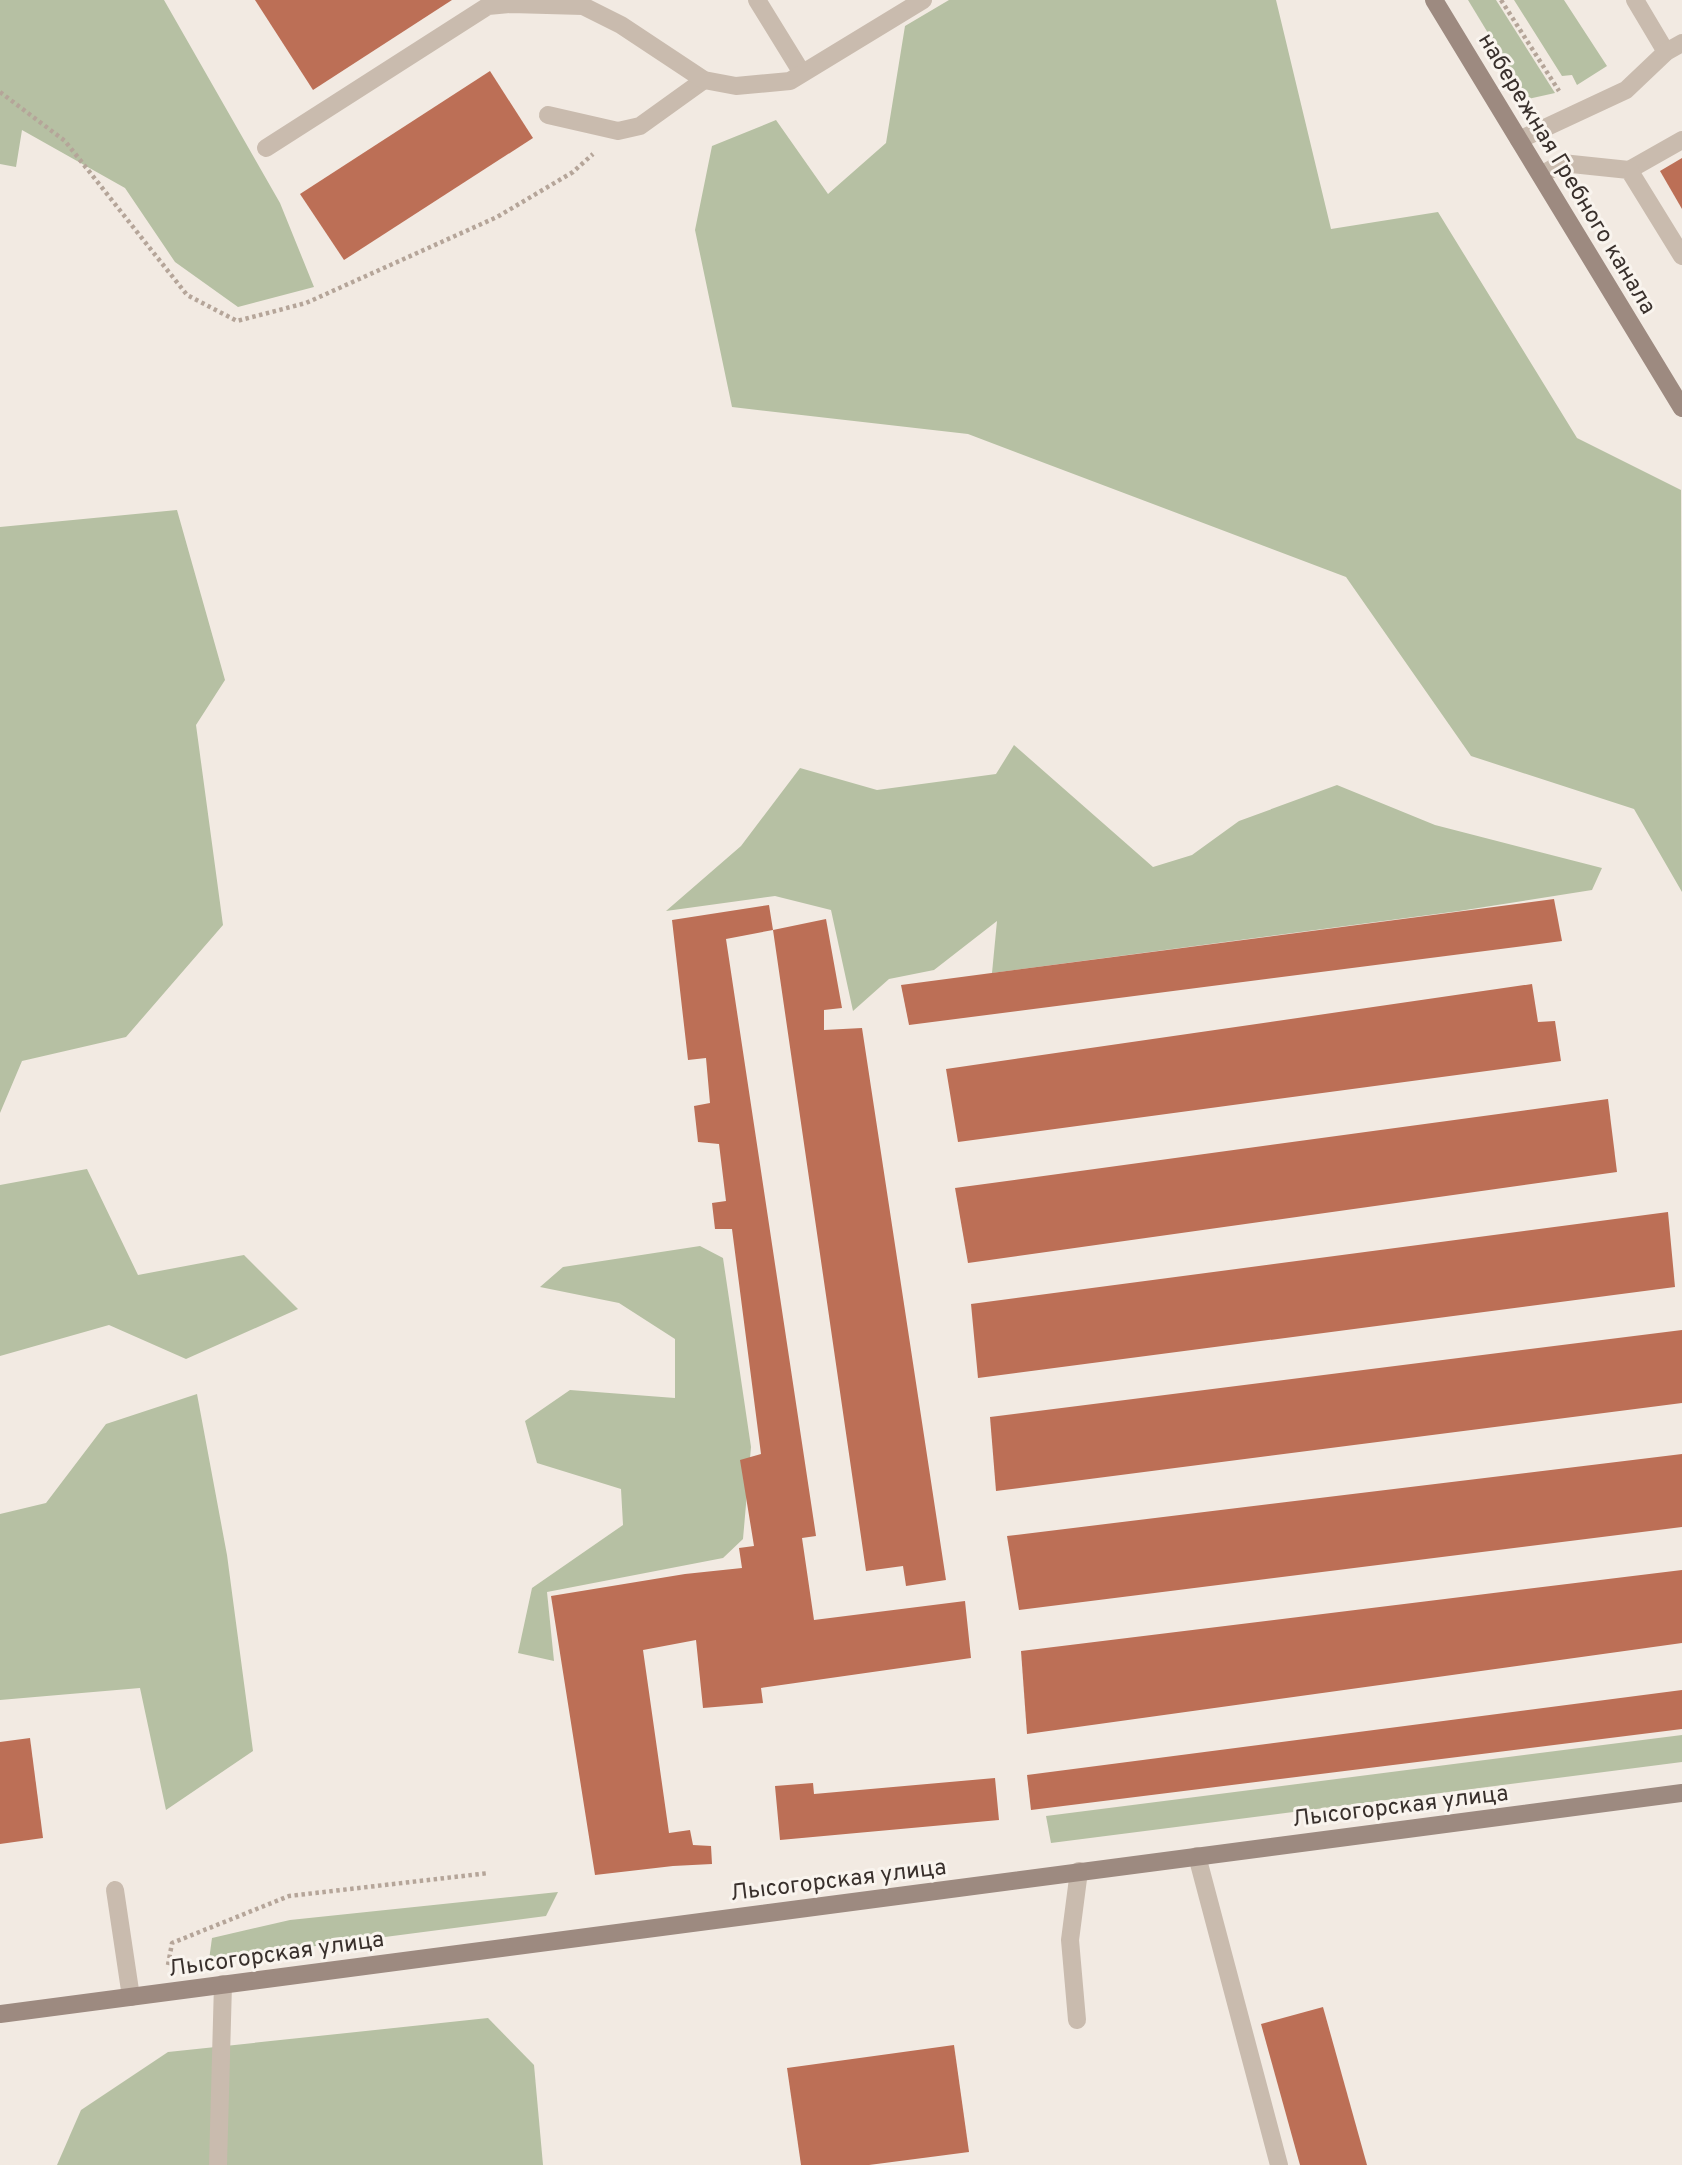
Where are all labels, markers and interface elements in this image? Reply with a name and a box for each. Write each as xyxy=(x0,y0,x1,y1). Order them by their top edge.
street label: набережная Гребного канала xyxy=(1470,28,1661,320)
street label: Лысогорская улица xyxy=(1291,1780,1510,1835)
street label: Лысогорская улица xyxy=(729,1854,948,1909)
street label: Лысогорская улица xyxy=(167,1926,386,1985)

